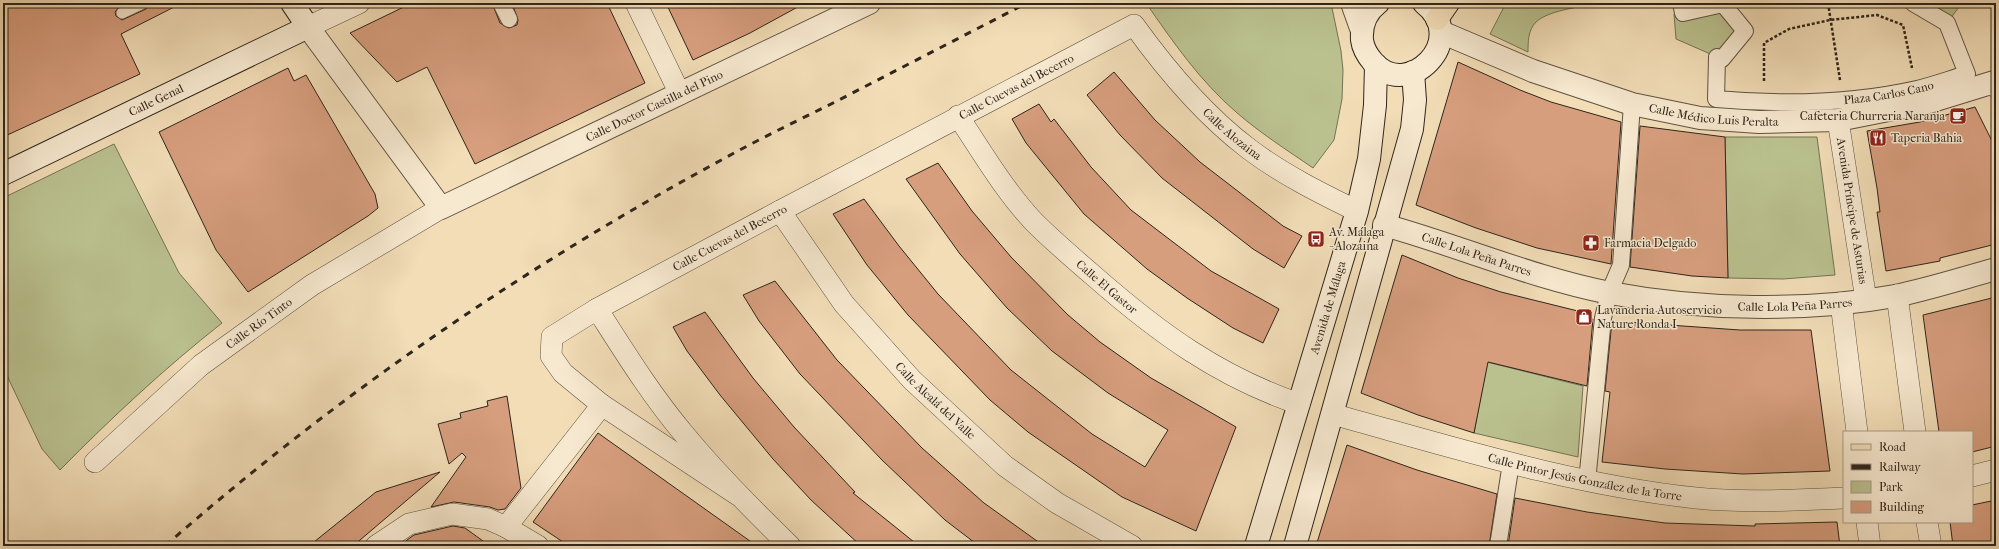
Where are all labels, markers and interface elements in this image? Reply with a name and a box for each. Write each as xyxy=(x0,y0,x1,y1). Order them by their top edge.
street label: Calle Cuevas del Becerro xyxy=(957,51,1076,123)
street label: Calle Doctor Castilla del Pino xyxy=(583,67,725,145)
street label: Plaza Carlos Cano xyxy=(1843,78,1935,107)
street label: Calle Genal xyxy=(127,81,186,119)
street label: Calle Médico Luis Peralta xyxy=(1648,101,1779,129)
street label: Calle Alozaina xyxy=(1200,105,1265,163)
cafe icon: Cafeteria Churreria Naranja xyxy=(1948,106,1968,126)
place label: Cafeteria Churreria Naranja xyxy=(1800,109,1945,123)
restaurant icon: Taperia Bahia xyxy=(1868,128,1888,148)
place label: Taperia Bahia xyxy=(1891,131,1962,145)
street label: Avenida Príncipe de Asturias xyxy=(1834,136,1871,286)
street label: Calle Cuevas del Becerro xyxy=(670,202,789,274)
place label: Av. Málaga - Alozaina xyxy=(1328,225,1385,253)
bus stop icon: Av. Málaga - Alozaina xyxy=(1306,229,1326,249)
street label: Calle Lola Peña Parres xyxy=(1420,230,1534,279)
pharmacy icon: Farmacia Delgado xyxy=(1581,233,1601,253)
place label: Farmacia Delgado xyxy=(1604,236,1696,250)
street label: Calle El Gastor xyxy=(1073,257,1141,317)
street label: Avenida de Málaga xyxy=(1307,259,1349,357)
street label: Calle Río Tinto xyxy=(223,295,295,352)
street label: Calle Lola Peña Parres xyxy=(1737,295,1854,314)
place label: Lavanderia Autoservicio Nature Ronda I xyxy=(1597,303,1722,331)
shop icon: Lavanderia Autoservicio Nature Ronda I xyxy=(1574,307,1594,327)
street label: Calle Alcalá del Valle xyxy=(892,359,978,442)
legend xyxy=(1843,431,1973,523)
text: Road xyxy=(1879,440,1906,454)
street label: Calle Pintor Jesús González de la Torre xyxy=(1486,450,1683,503)
text: Railway xyxy=(1879,460,1921,474)
text: Park xyxy=(1879,480,1904,494)
text: Building xyxy=(1879,500,1924,514)

